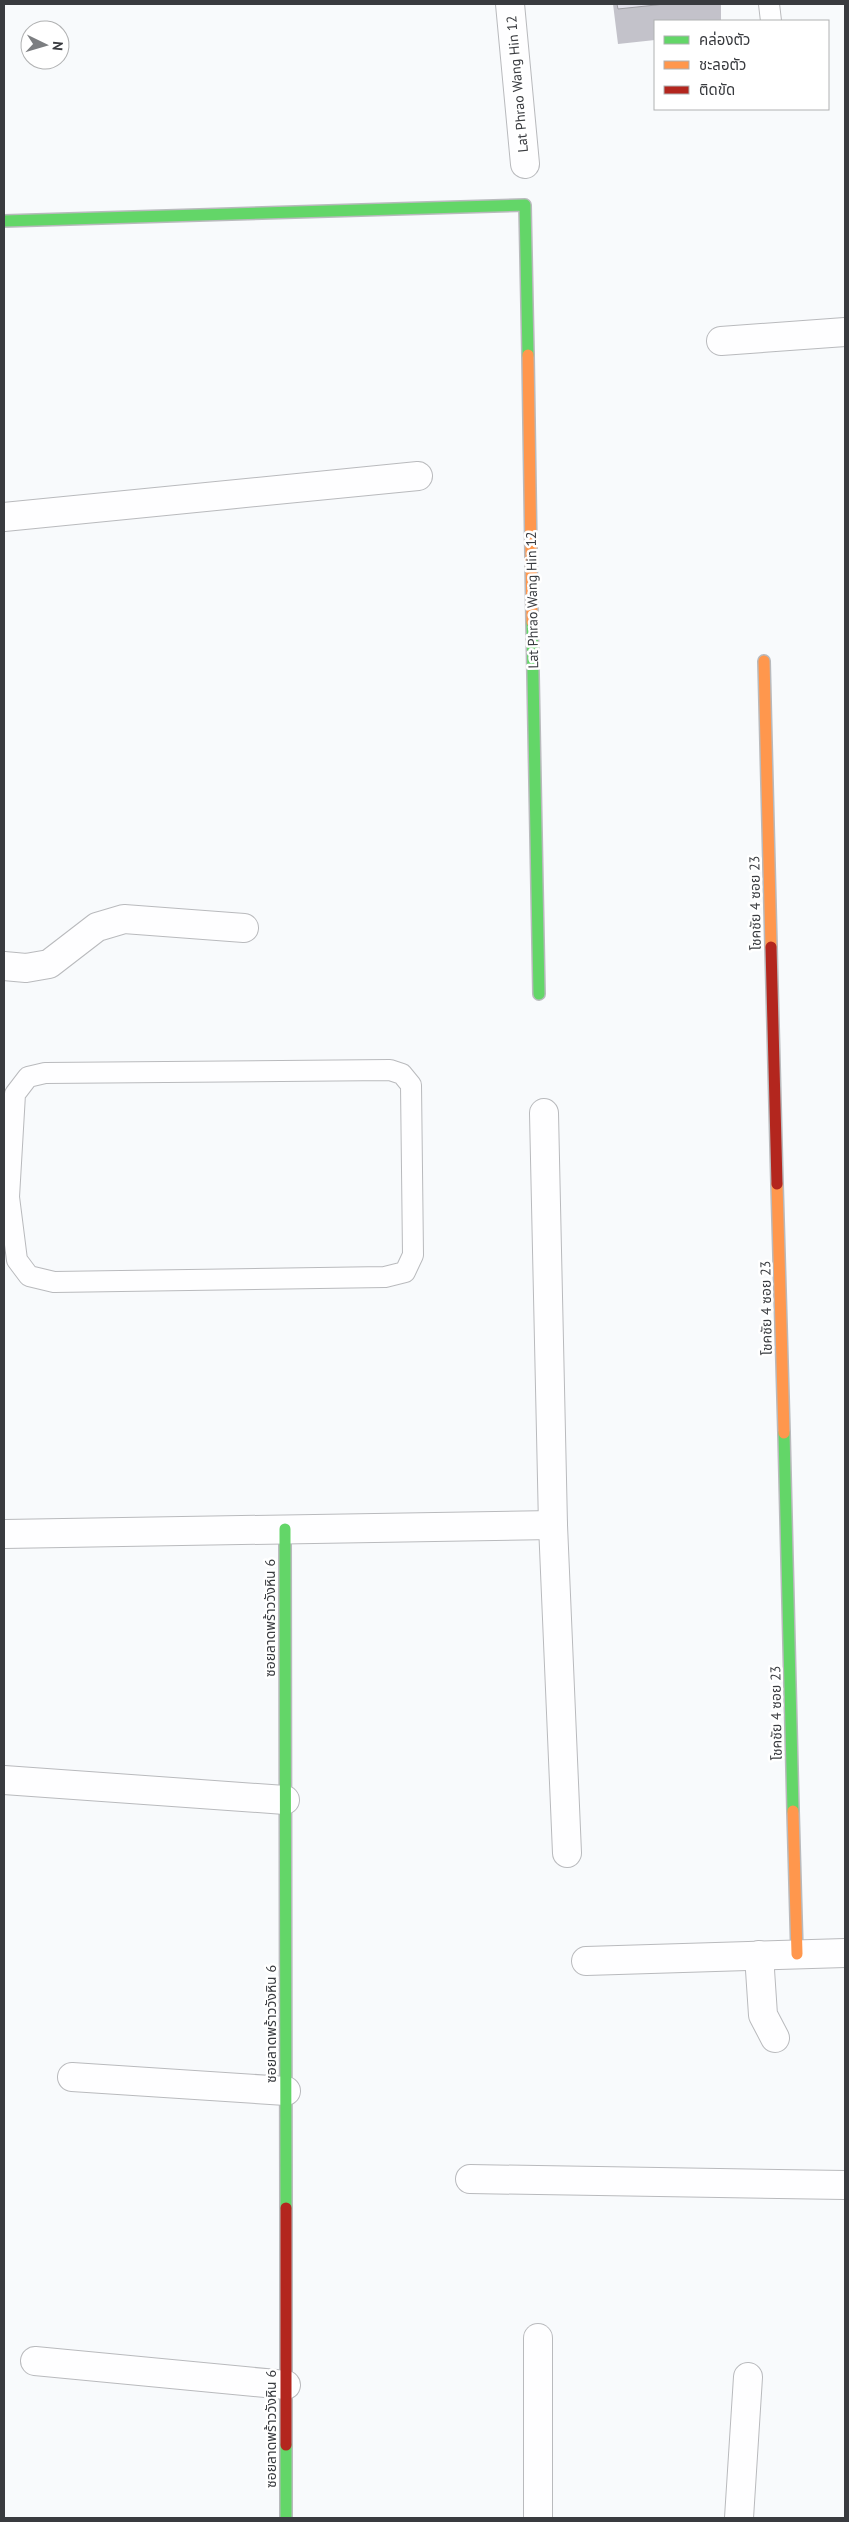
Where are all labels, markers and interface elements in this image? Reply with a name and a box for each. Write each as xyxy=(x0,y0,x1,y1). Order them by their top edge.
street label: Lat Phrao Wang Hin 12 xyxy=(502,15,532,153)
north arrow xyxy=(20,20,70,70)
legend xyxy=(654,20,829,110)
text: คล่องตัว xyxy=(699,30,750,49)
text: N xyxy=(49,41,67,52)
text: ชะลอตัว xyxy=(699,55,746,74)
text: ติดขัด xyxy=(699,80,735,99)
street label: Lat Phrao Wang Hin 12 xyxy=(522,531,542,669)
street label: โชคชัย 4 ซอย 23 xyxy=(745,855,765,951)
street label: โชคชัย 4 ซอย 23 xyxy=(756,1260,776,1356)
street label: ซอยลาดพร้าววังหิน 6 xyxy=(261,1559,279,1677)
street label: โชคชัย 4 ซอย 23 xyxy=(766,1665,786,1761)
street label: ซอยลาดพร้าววังหิน 6 xyxy=(262,1965,280,2083)
street label: ซอยลาดพร้าววังหิน 6 xyxy=(262,2370,280,2488)

